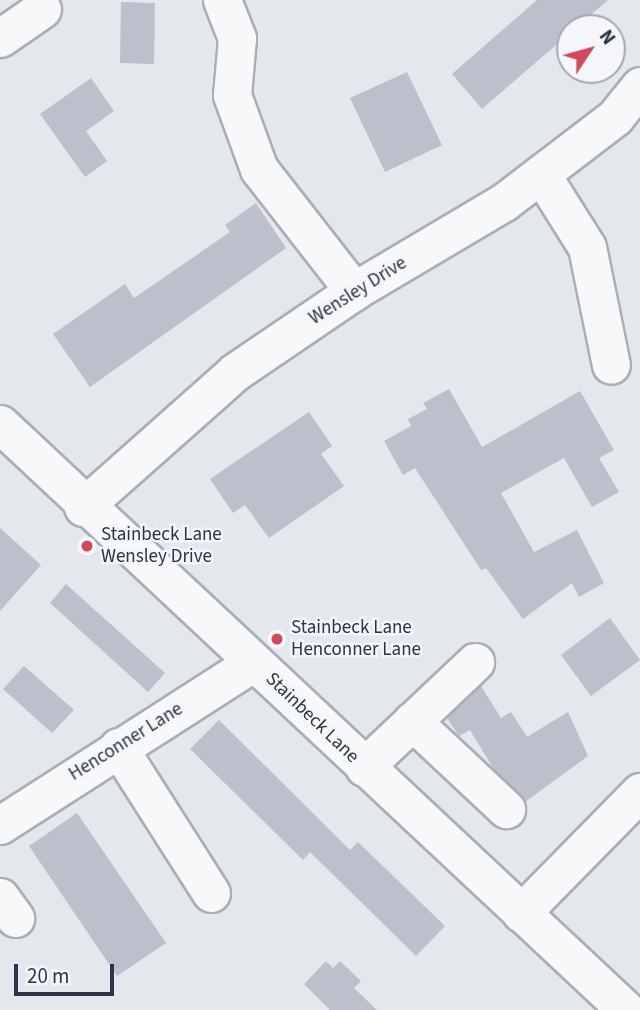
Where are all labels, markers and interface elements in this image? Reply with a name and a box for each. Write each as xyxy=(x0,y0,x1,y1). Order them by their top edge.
north arrow xyxy=(556,14,626,84)
text: N xyxy=(592,24,621,51)
street label: Wensley Drive xyxy=(305,252,411,330)
place label: Stainbeck Lane Wensley Drive xyxy=(101,524,222,568)
marker: Stainbeck Lane Wensley Drive xyxy=(79,538,95,554)
place label: Stainbeck Lane Henconner Lane xyxy=(291,617,421,661)
marker: Stainbeck Lane Henconner Lane xyxy=(269,631,285,647)
street label: Stainbeck Lane xyxy=(261,668,363,768)
street label: Henconner Lane xyxy=(65,698,187,786)
scale bar xyxy=(18,950,117,994)
text: 20 m xyxy=(27,961,69,991)

